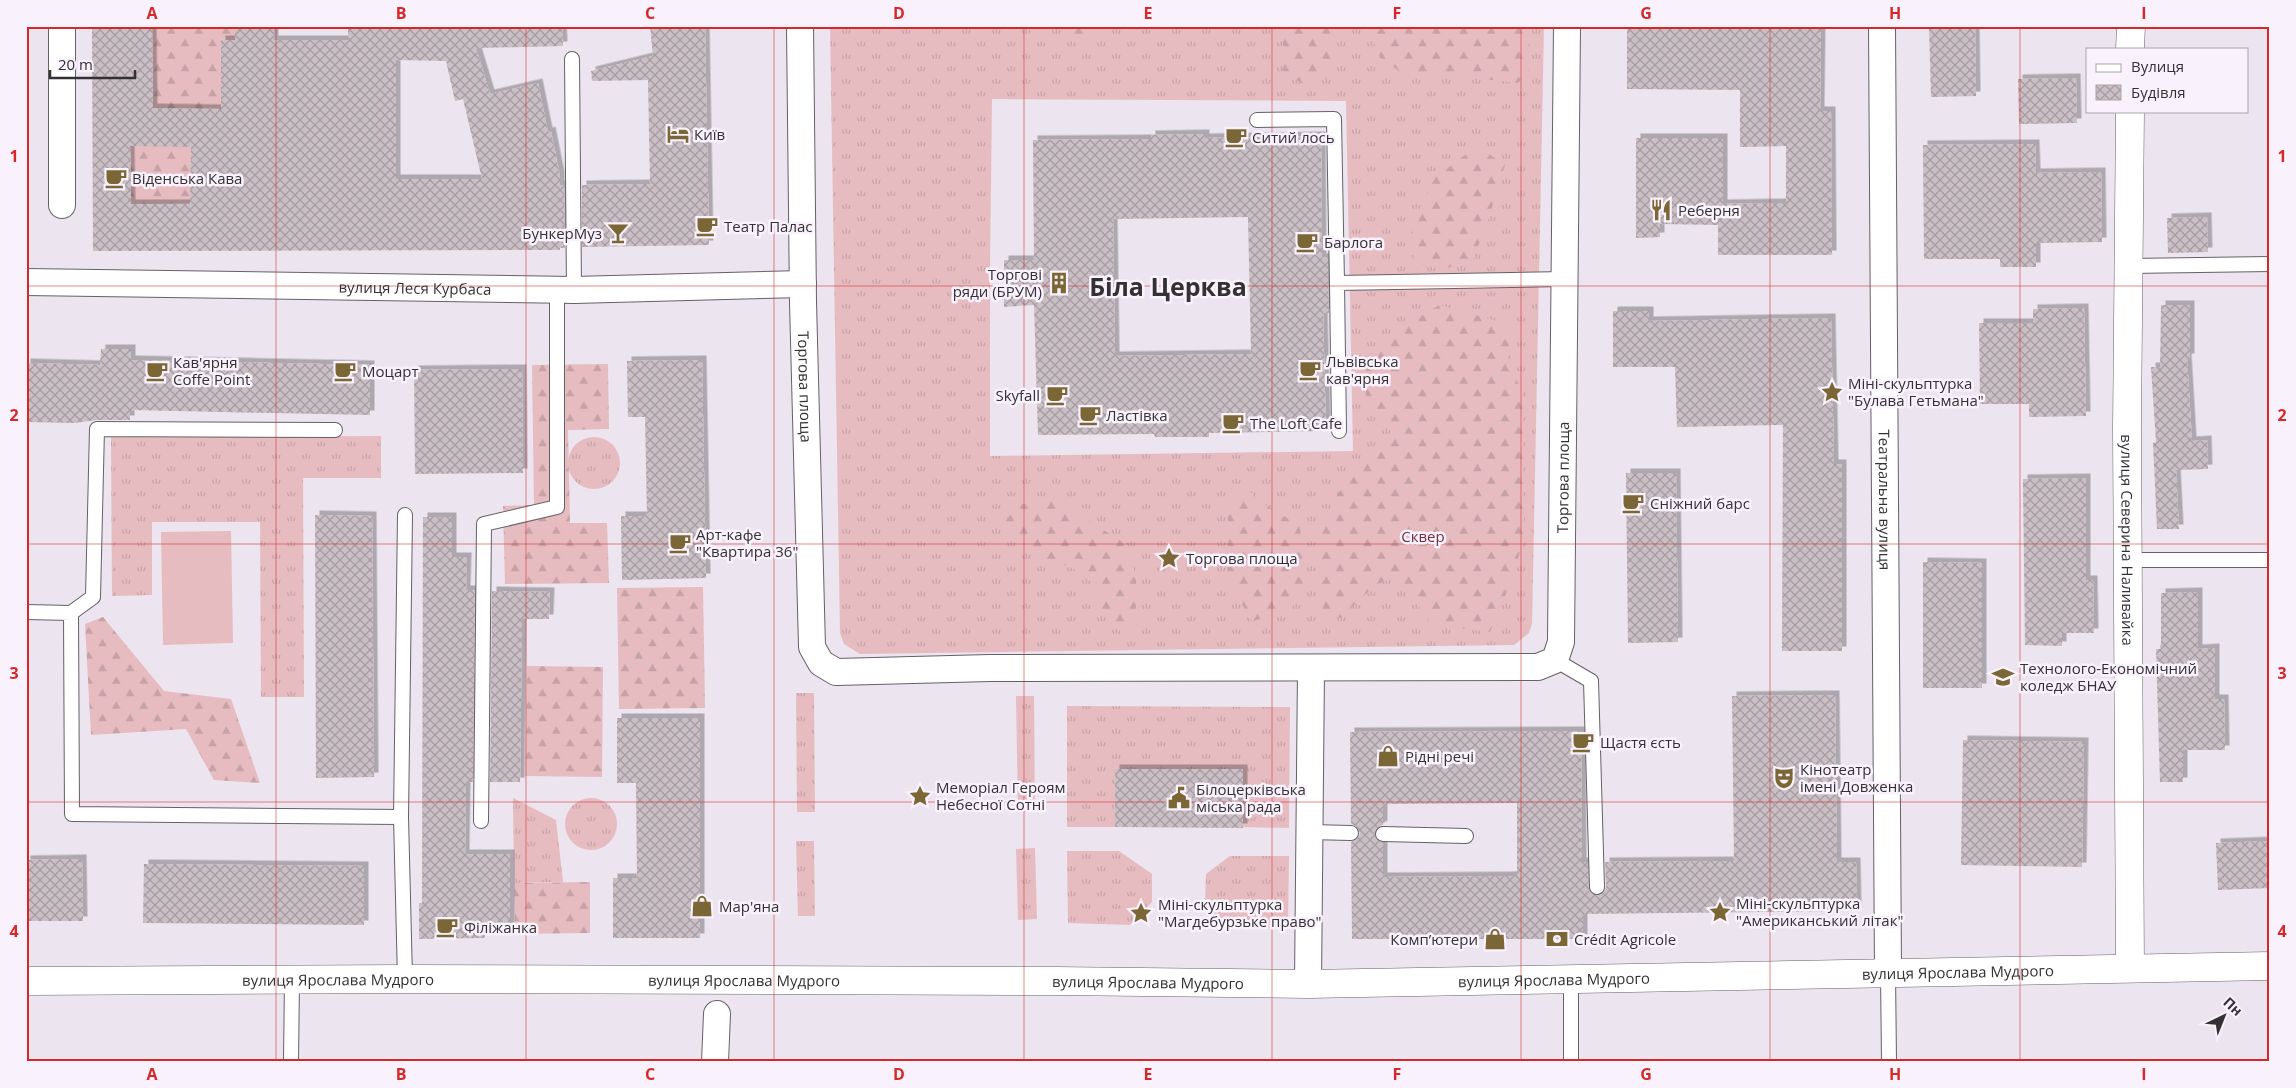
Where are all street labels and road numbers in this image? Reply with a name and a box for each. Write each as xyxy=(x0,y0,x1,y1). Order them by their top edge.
street label: вулиця Леся Курбаса xyxy=(338,277,492,299)
street label: Торгова площа xyxy=(794,331,817,443)
street label: Торгова площа xyxy=(1552,422,1573,533)
street label: Театральна вулиця xyxy=(1875,430,1895,570)
street label: вулиця Северина Наливайка xyxy=(2117,434,2138,646)
street label: вулиця Ярослава Мудрого xyxy=(1862,960,2054,984)
street label: вулиця Ярослава Мудрого xyxy=(1458,968,1650,991)
street label: вулиця Ярослава Мудрого xyxy=(242,969,434,990)
street label: вулиця Ярослава Мудрого xyxy=(648,970,840,990)
street label: вулиця Ярослава Мудрого xyxy=(1052,971,1244,993)

